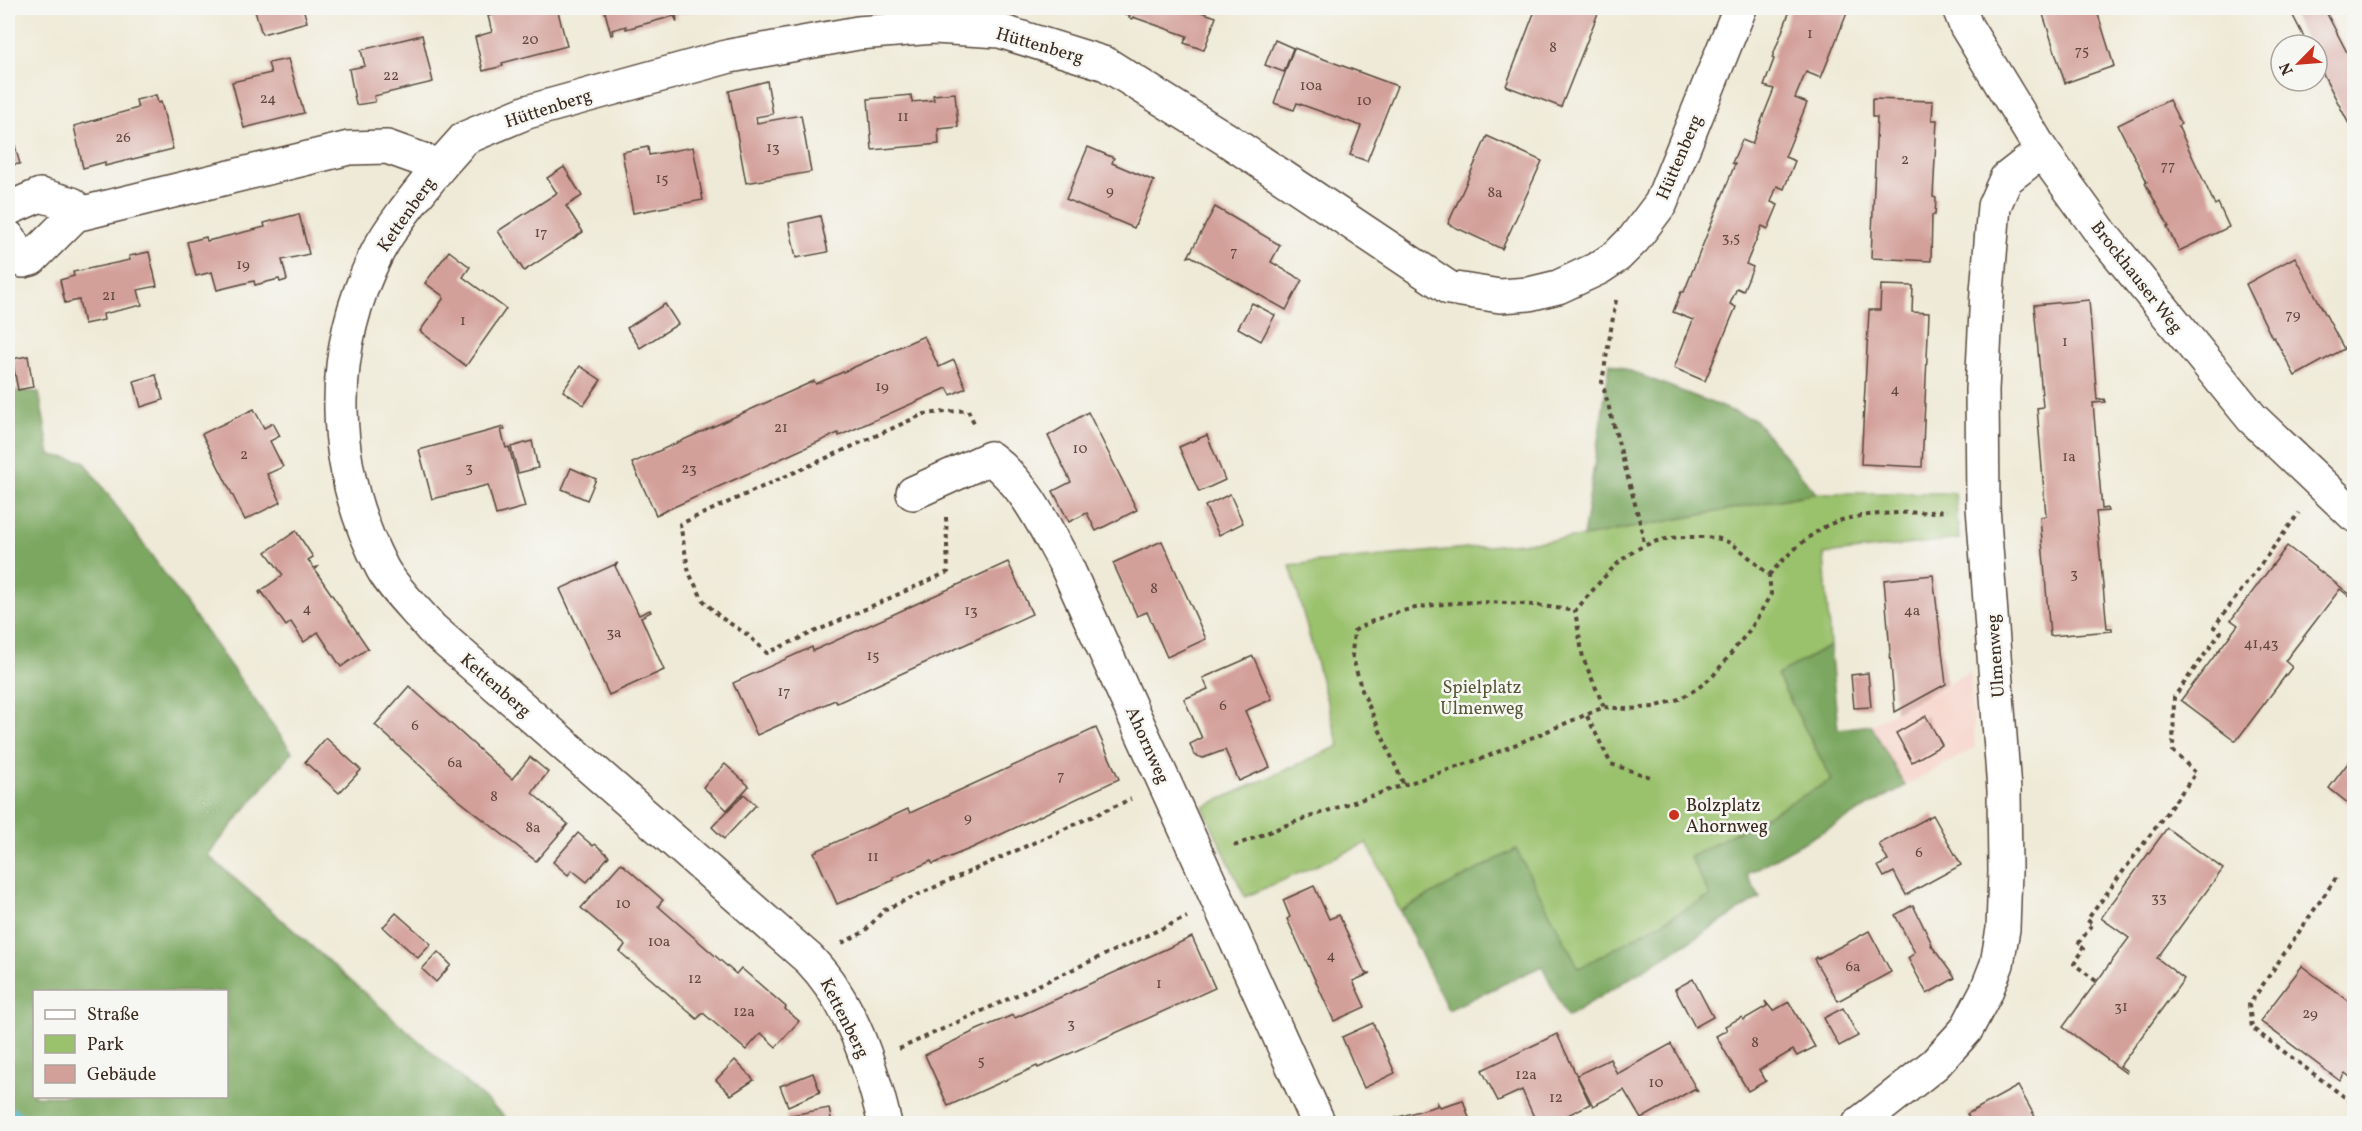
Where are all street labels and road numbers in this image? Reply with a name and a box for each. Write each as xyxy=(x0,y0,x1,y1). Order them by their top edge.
street label: Hüttenberg xyxy=(993,22,1086,71)
street label: Hüttenberg xyxy=(502,84,595,135)
street label: Hüttenberg xyxy=(1651,111,1710,204)
street label: Kettenberg xyxy=(372,172,442,258)
street label: Brockhauser Weg xyxy=(2084,216,2188,340)
street label: Ulmenweg xyxy=(1981,613,2012,698)
street label: Kettenberg xyxy=(454,648,536,724)
street label: Ahornweg xyxy=(1119,703,1175,788)
street label: Kettenberg xyxy=(813,974,874,1063)

